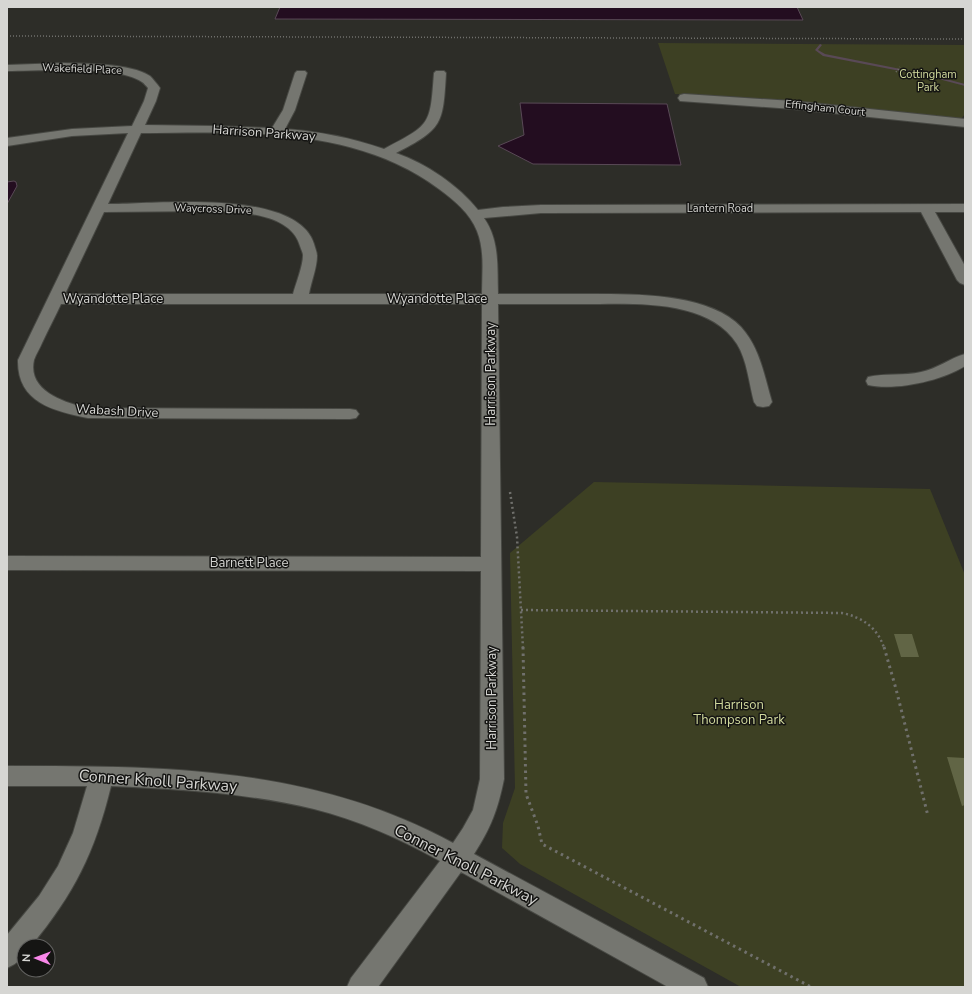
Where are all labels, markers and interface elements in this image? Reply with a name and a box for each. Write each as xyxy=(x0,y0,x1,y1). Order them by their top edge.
street label: Wakefield Place xyxy=(42,60,122,78)
park label: Cottingham Park xyxy=(899,67,957,95)
street label: Effingham Court xyxy=(784,96,866,120)
street label: Harrison Parkway xyxy=(212,120,317,146)
street label: Waycross Drive xyxy=(174,200,252,218)
street label: Lantern Road xyxy=(687,201,753,216)
street label: Wyandotte Place xyxy=(63,290,163,308)
street label: Wyandotte Place xyxy=(387,290,487,308)
street label: Harrison Parkway xyxy=(482,322,500,426)
street label: Wabash Drive xyxy=(75,400,159,422)
street label: Barnett Place xyxy=(210,554,288,572)
street label: Harrison Parkway xyxy=(483,646,501,750)
park label: Harrison Thompson Park xyxy=(693,696,785,729)
street label: Conner Knoll Parkway xyxy=(78,764,239,798)
street label: Conner Knoll Parkway xyxy=(390,819,542,911)
north arrow xyxy=(16,938,56,978)
text: N xyxy=(19,954,34,962)

